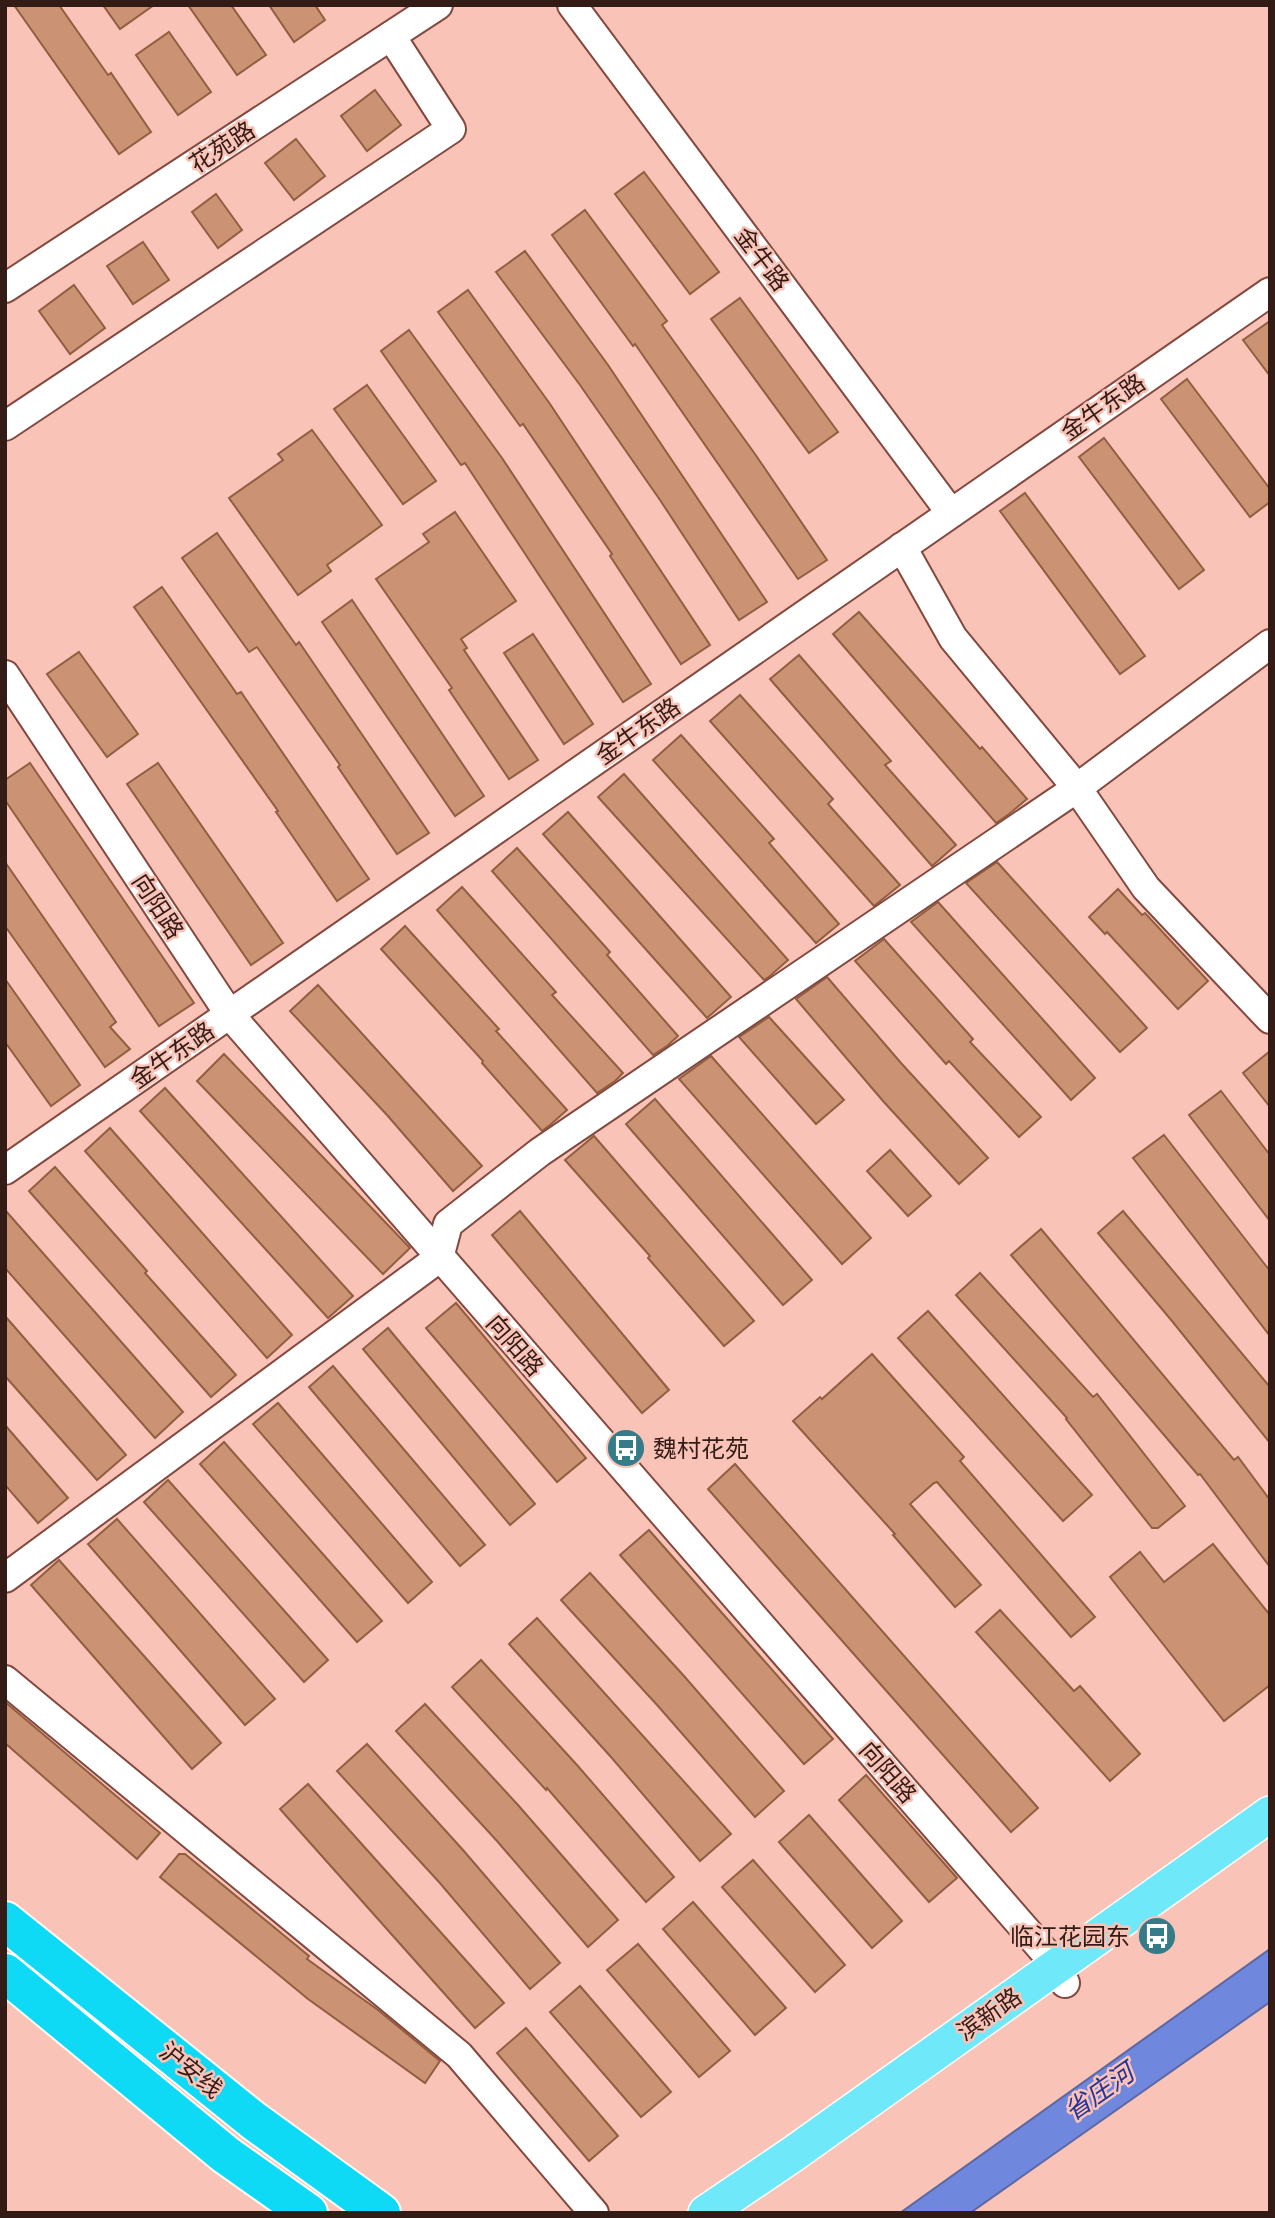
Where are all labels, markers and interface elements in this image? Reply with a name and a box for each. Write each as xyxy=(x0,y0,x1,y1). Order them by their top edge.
street label: 花苑路 xyxy=(183,114,261,180)
street label: 金牛路 xyxy=(728,221,796,297)
street label: 金牛东路 xyxy=(1055,367,1151,447)
street label: 金牛东路 xyxy=(590,691,686,771)
street label: 向阳路 xyxy=(125,867,191,945)
street label: 金牛东路 xyxy=(124,1015,220,1095)
street label: 向阳路 xyxy=(480,1308,550,1382)
bus stop icon: 魏村花苑 xyxy=(605,1427,647,1469)
place label: 魏村花苑 xyxy=(653,1433,749,1464)
street label: 向阳路 xyxy=(853,1735,923,1809)
bus stop icon: 临江花园东 xyxy=(1136,1915,1178,1957)
place label: 临江花园东 xyxy=(1010,1921,1130,1952)
street label: 滨新路 xyxy=(951,1981,1027,2047)
street label: 沪安线 xyxy=(153,2035,229,2105)
water label: 省庄河 xyxy=(1057,2053,1145,2128)

